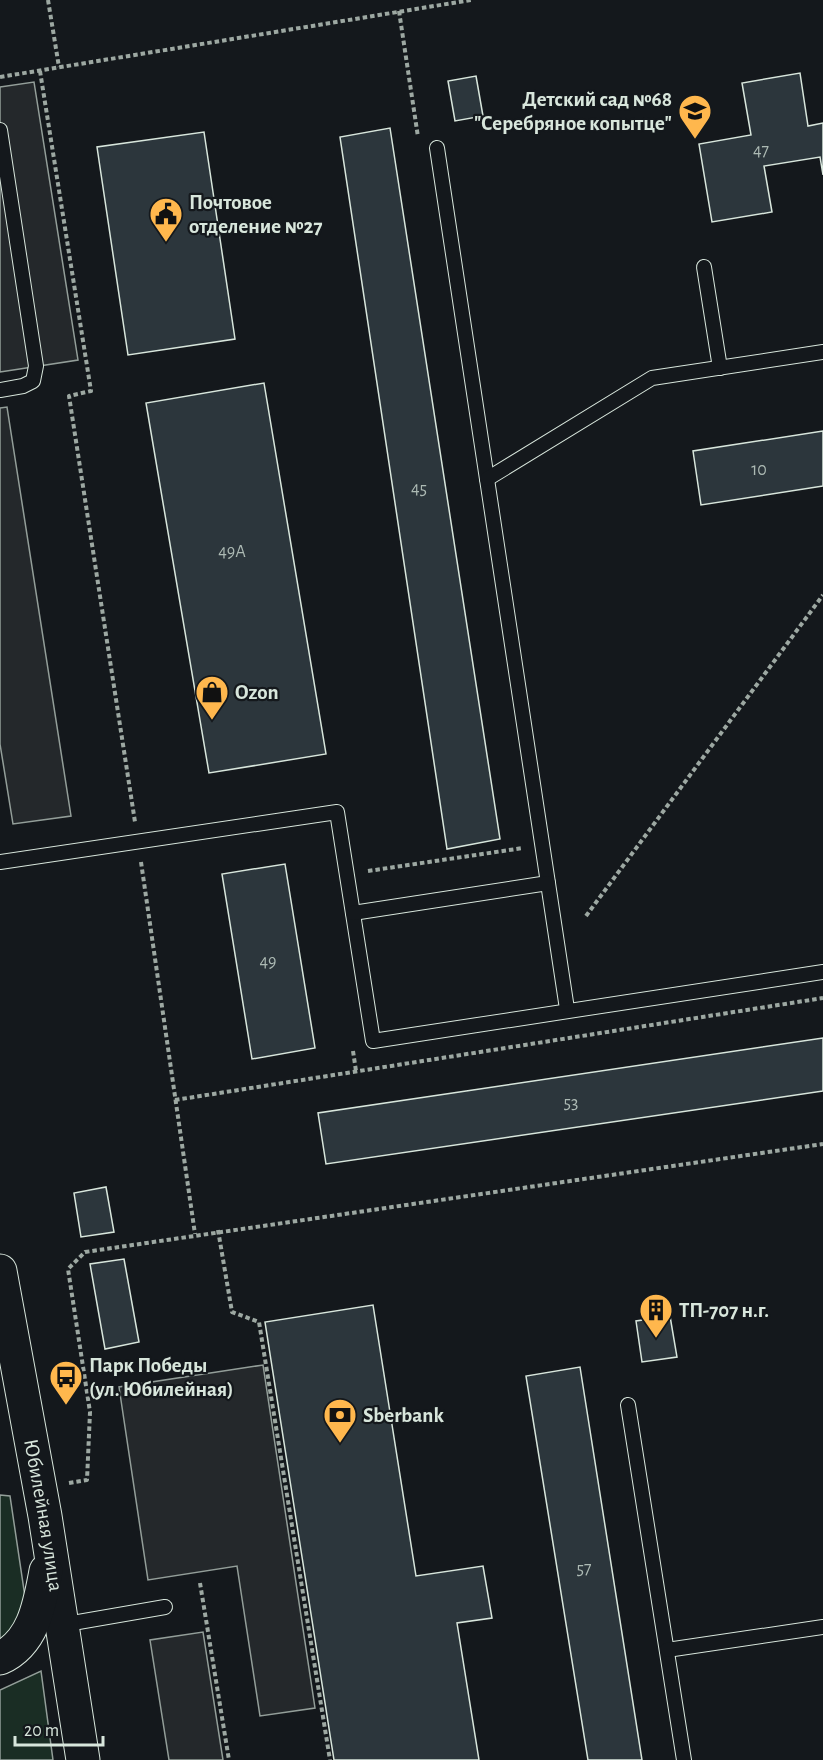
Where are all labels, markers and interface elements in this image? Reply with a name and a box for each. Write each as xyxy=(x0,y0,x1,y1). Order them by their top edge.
place label: Детский сад №68 "Серебряное копытце" xyxy=(474,89,672,134)
school or university icon: Детский сад №68 "Серебряное копытце" xyxy=(677,93,713,140)
house number: 47 xyxy=(753,142,769,160)
place label: Почтовое отделение №27 xyxy=(189,192,323,237)
public building icon: Почтовое отделение №27 xyxy=(148,196,184,243)
house number: 10 xyxy=(751,461,767,479)
house number: 45 xyxy=(411,480,427,498)
house number: 49А xyxy=(218,543,246,561)
shop icon: Ozon xyxy=(194,674,230,721)
place label: Ozon xyxy=(235,682,279,703)
house number: 49 xyxy=(259,953,277,971)
house number: 53 xyxy=(564,1094,578,1112)
building icon: ТП-707 н.г. xyxy=(638,1292,674,1339)
place label: ТП-707 н.г. xyxy=(679,1300,769,1321)
place label: Парк Победы (ул. Юбилейная) xyxy=(89,1355,234,1400)
bus stop icon: Парк Победы (ул. Юбилейная) xyxy=(48,1359,84,1406)
bank icon: Sberbank xyxy=(322,1397,358,1444)
place label: Sberbank xyxy=(363,1405,444,1426)
street label: Юбилейная улица xyxy=(20,1437,67,1593)
house number: 57 xyxy=(576,1560,592,1578)
scale bar xyxy=(15,1709,104,1747)
text: 20 m xyxy=(24,1722,59,1740)

